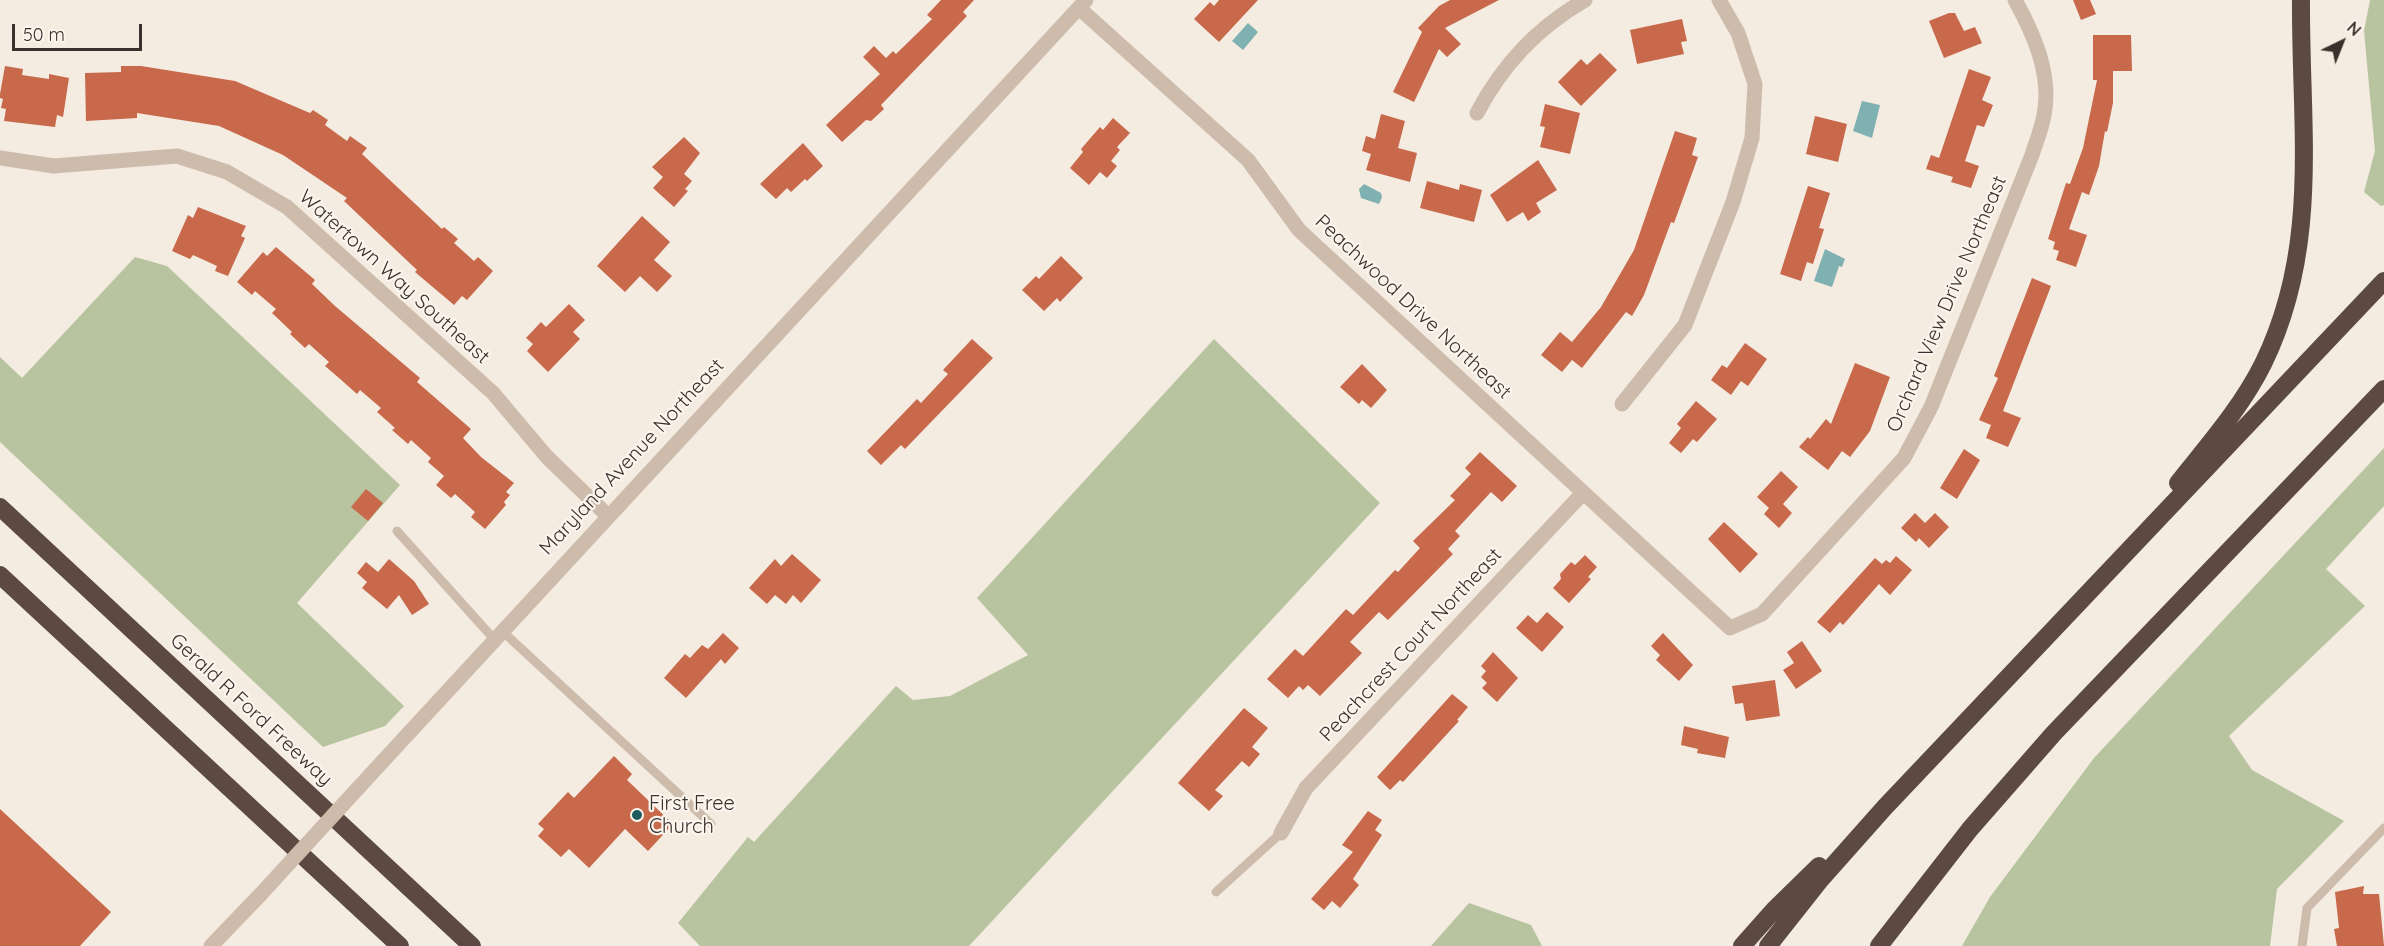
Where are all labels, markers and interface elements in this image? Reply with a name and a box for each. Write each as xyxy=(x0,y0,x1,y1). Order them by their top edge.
scale bar xyxy=(15,12,146,50)
north arrow xyxy=(2312,12,2372,72)
text: N xyxy=(2343,18,2365,40)
text: 50 m xyxy=(23,23,65,46)
street label: Orchard View Drive Northeast xyxy=(1882,172,2012,436)
street label: Watertown Way Southeast xyxy=(294,185,494,369)
street label: Peachwood Drive Northeast xyxy=(1310,210,1516,404)
street label: Maryland Avenue Northeast xyxy=(535,354,729,560)
street label: Peachcrest Court Northeast xyxy=(1315,543,1507,747)
street label: Gerald R Ford Freeway xyxy=(165,629,337,791)
place label: First Free Church xyxy=(649,792,735,839)
marker: First Free Church xyxy=(630,808,644,822)

